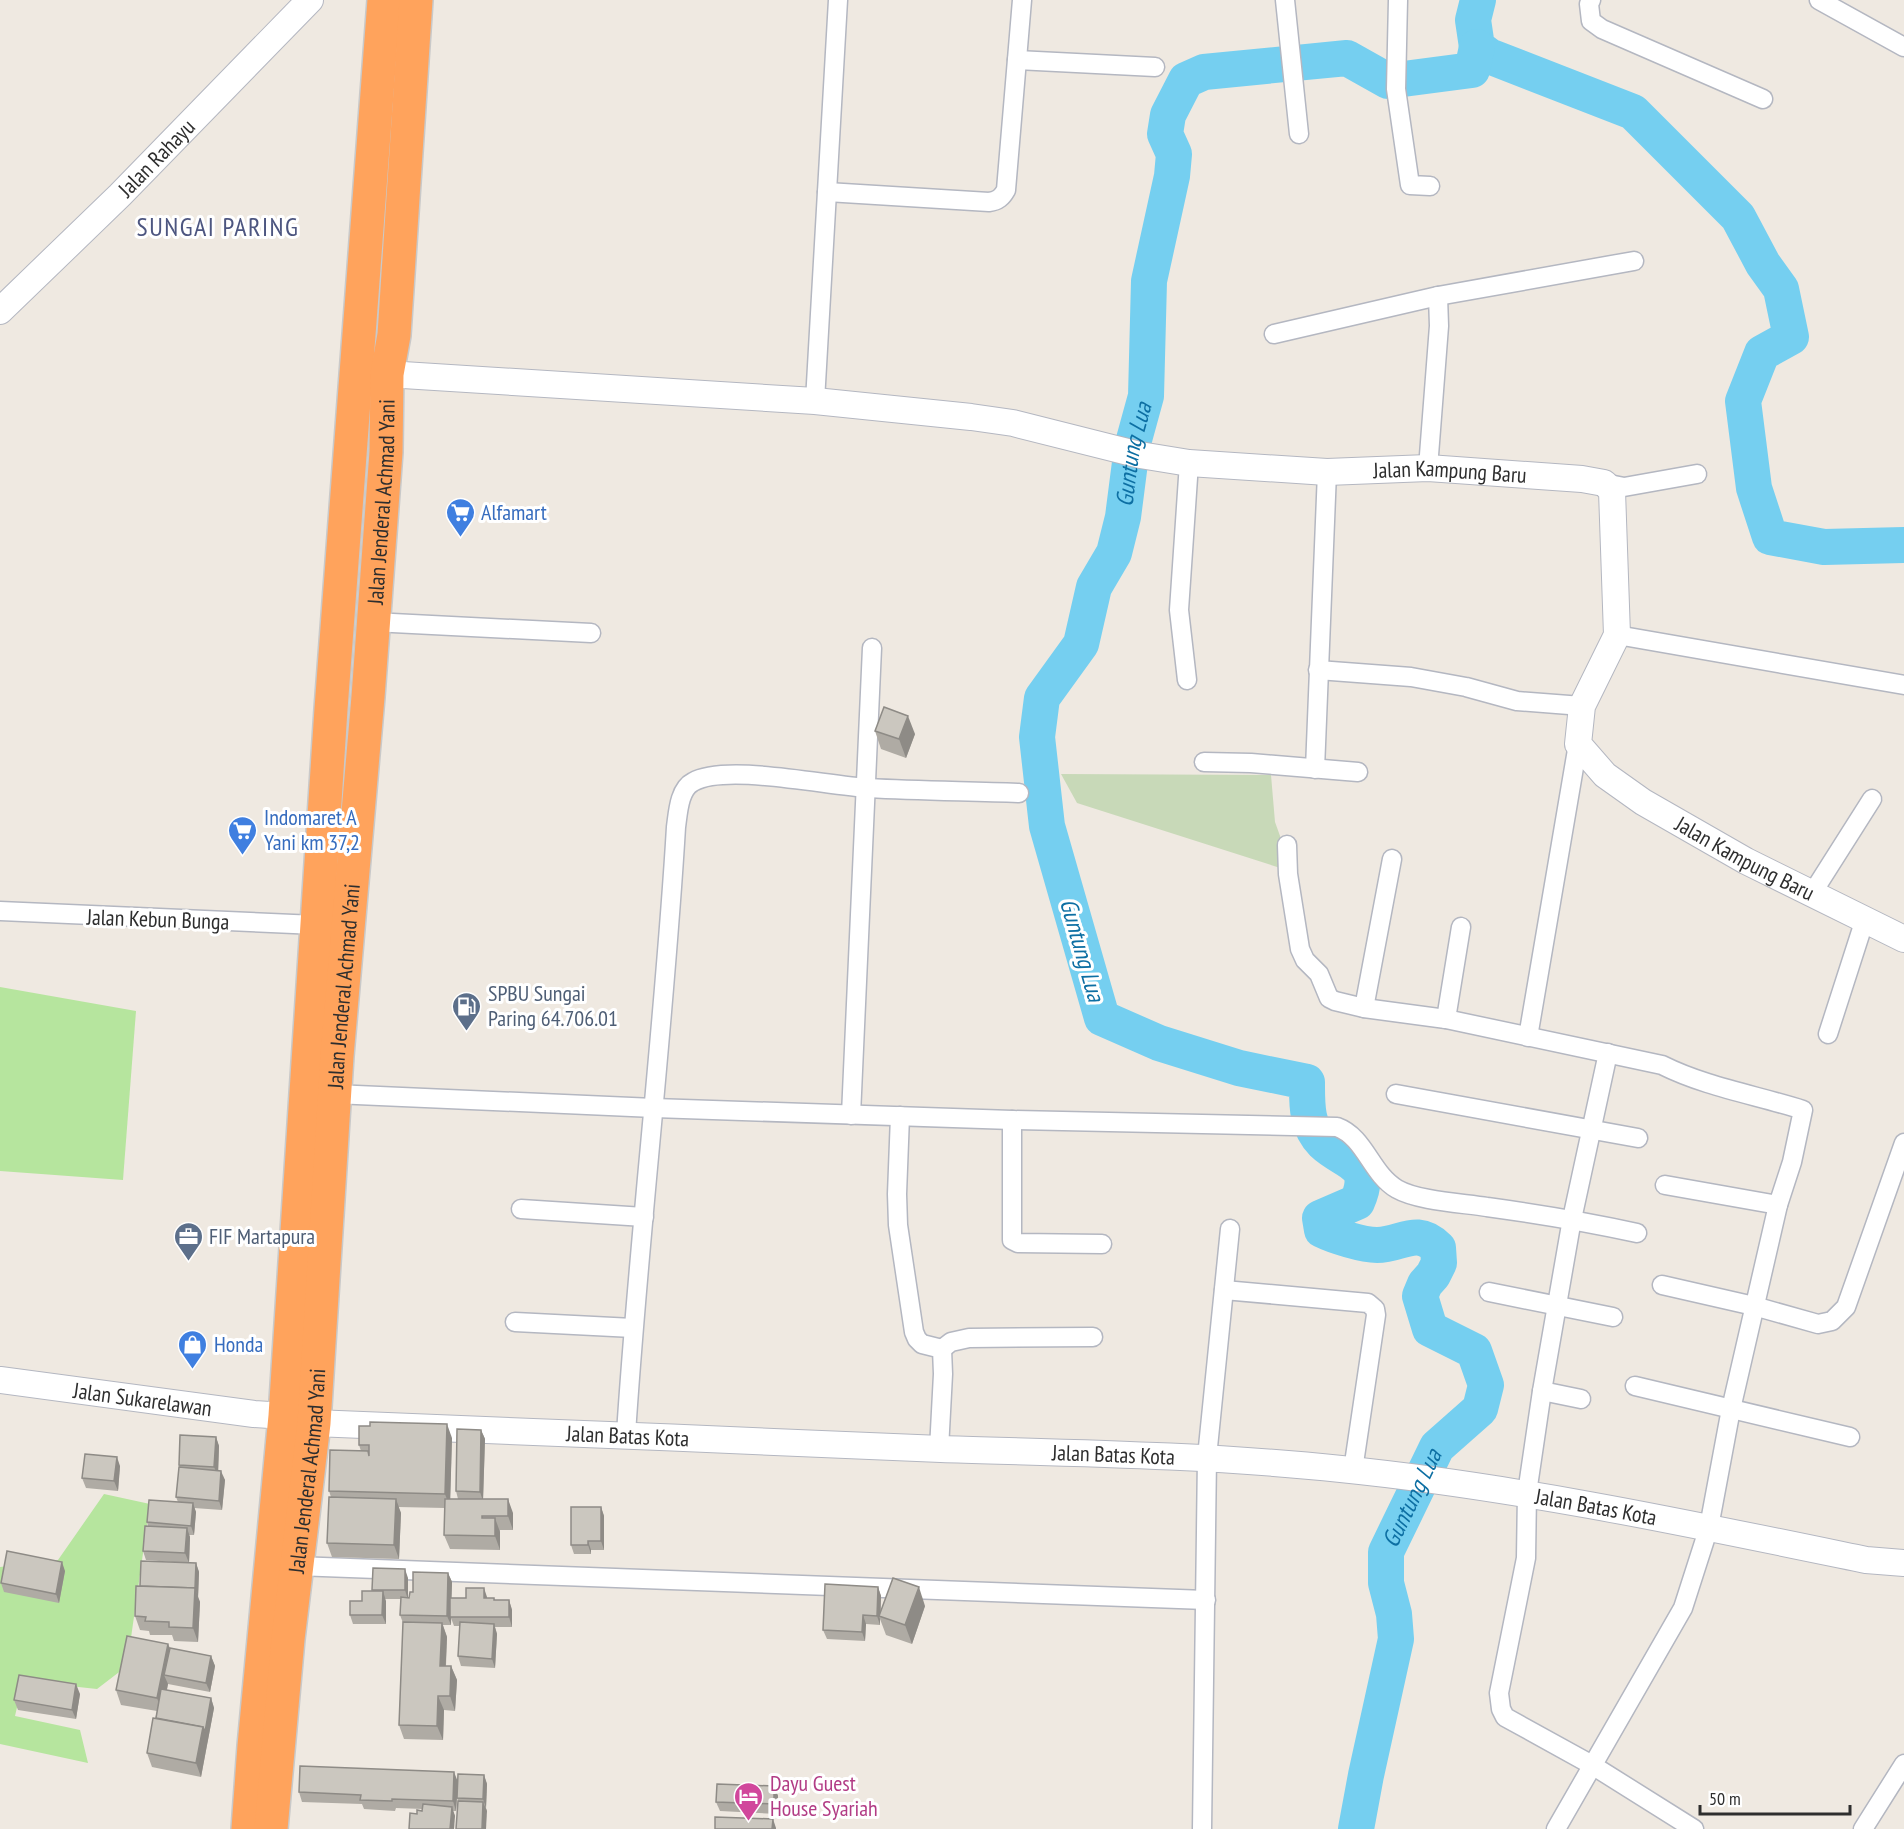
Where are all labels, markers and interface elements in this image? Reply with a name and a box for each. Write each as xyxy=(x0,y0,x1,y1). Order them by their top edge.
street label: Jalan Rahayu xyxy=(111,113,201,203)
district label: SUNGAI PARING xyxy=(137,210,299,243)
water label: Guntung Lua xyxy=(1108,397,1159,508)
street label: Jalan Jenderal Achmad Yani xyxy=(361,399,401,606)
street label: Jalan Kampung Baru xyxy=(1372,454,1528,489)
supermarket icon: Alfamart xyxy=(444,496,476,538)
place label: Alfamart xyxy=(481,498,547,526)
place label: Indomaret A Yani km 37,2 xyxy=(264,803,360,856)
street label: Jalan Kampung Baru xyxy=(1670,809,1819,907)
supermarket icon: Indomaret A Yani km 37,2 xyxy=(227,814,259,856)
street label: Jalan Jenderal Achmad Yani xyxy=(321,883,366,1091)
water label: Guntung Lua xyxy=(1053,895,1112,1006)
street label: Jalan Kebun Bunga xyxy=(85,902,230,935)
place label: SPBU Sungai Paring 64.706.01 xyxy=(488,979,618,1032)
fuel station icon: SPBU Sungai Paring 64.706.01 xyxy=(451,990,483,1032)
office icon: FIF Martapura xyxy=(172,1220,204,1262)
place label: FIF Martapura xyxy=(209,1222,315,1250)
shop icon: Honda xyxy=(177,1328,209,1370)
place label: Honda xyxy=(214,1330,263,1358)
street label: Jalan Jenderal Achmad Yani xyxy=(282,1368,331,1576)
street label: Jalan Sukarelawan xyxy=(71,1376,214,1422)
street label: Jalan Batas Kota xyxy=(565,1419,690,1452)
street label: Jalan Batas Kota xyxy=(1050,1438,1175,1471)
water label: Guntung Lua xyxy=(1375,1443,1449,1552)
street label: Jalan Batas Kota xyxy=(1532,1482,1659,1531)
place label: Dayu Guest House Syariah xyxy=(770,1769,878,1822)
scale bar xyxy=(1700,1778,1850,1816)
hotel icon: Dayu Guest House Syariah xyxy=(733,1780,765,1822)
text: 50 m xyxy=(1709,1787,1741,1810)

